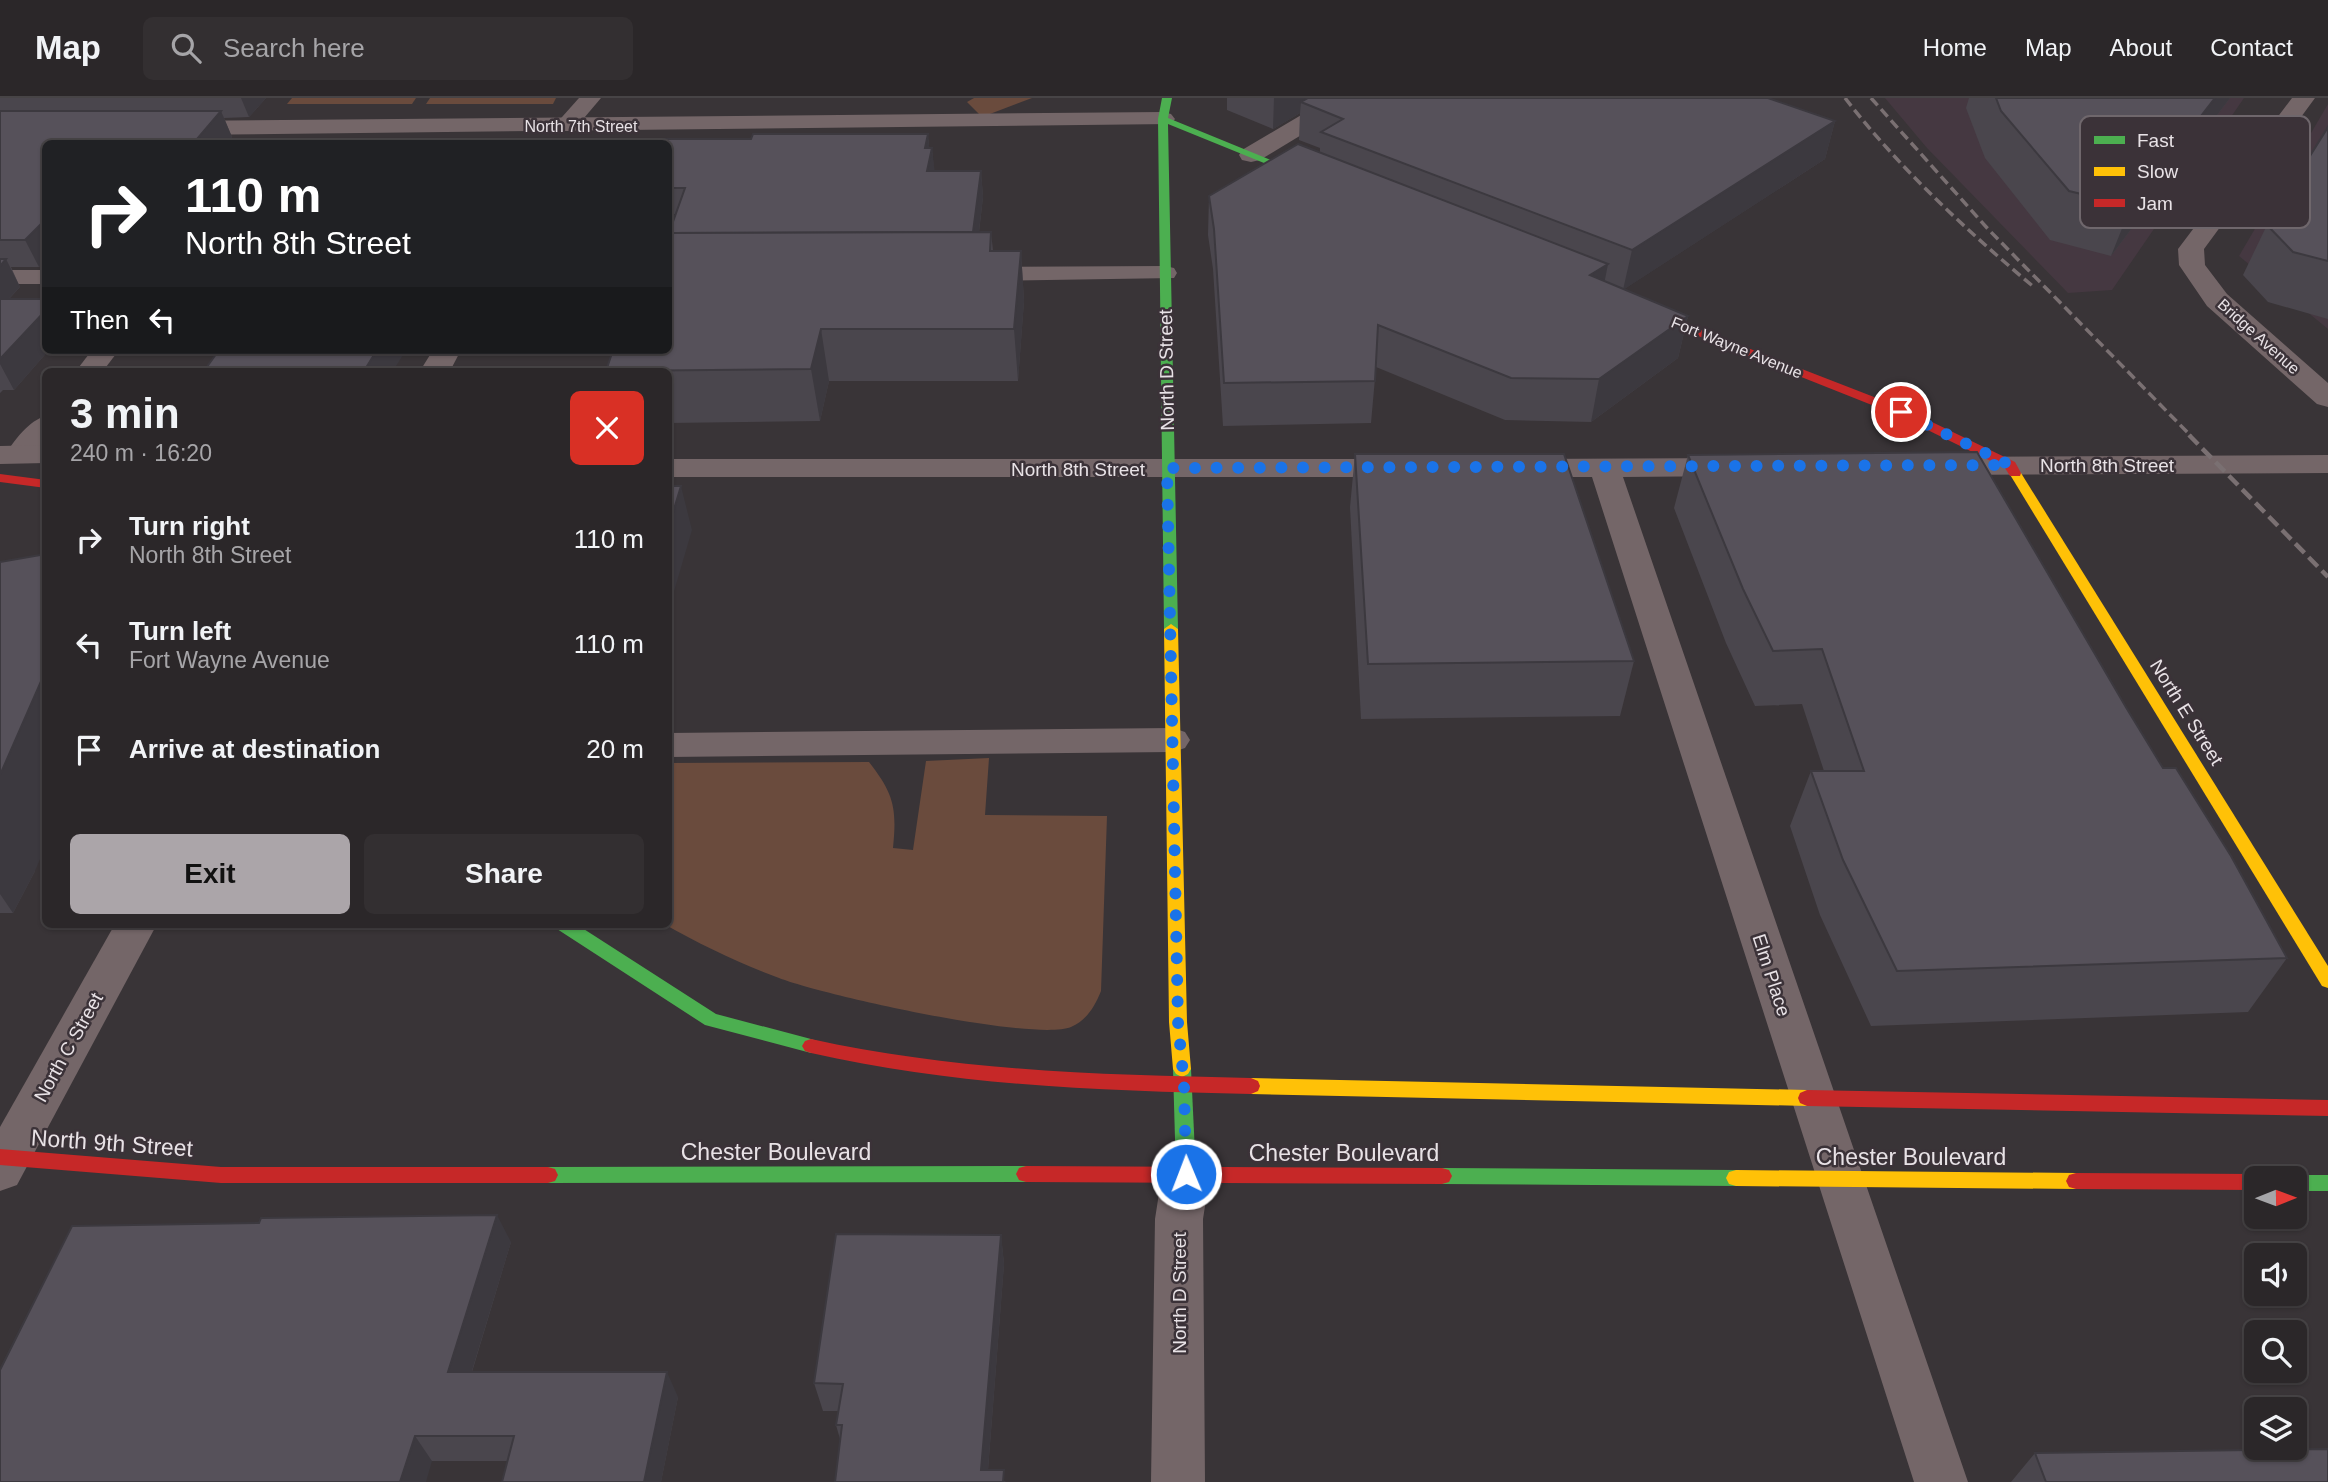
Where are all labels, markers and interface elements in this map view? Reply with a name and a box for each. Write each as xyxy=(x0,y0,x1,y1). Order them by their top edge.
search box xyxy=(143,17,633,80)
text: Map xyxy=(35,29,101,66)
icon: search xyxy=(167,29,205,67)
text: Search here xyxy=(223,33,365,63)
text: Home xyxy=(1923,34,1987,61)
text: Map xyxy=(2025,34,2072,61)
text: About xyxy=(2110,34,2172,61)
text: Contact xyxy=(2210,34,2293,61)
legend xyxy=(2080,116,2310,228)
street label: North 7th Street xyxy=(525,118,638,135)
text: Fast xyxy=(2137,130,2175,151)
text: Slow xyxy=(2137,161,2178,182)
icon: right xyxy=(70,168,161,259)
text: 110 m xyxy=(185,168,321,222)
text: Jam xyxy=(2137,193,2173,214)
text: North 8th Street xyxy=(185,225,411,261)
street label: Bridge Avenue xyxy=(2214,295,2303,377)
icon: left xyxy=(143,301,181,339)
text: Then xyxy=(70,305,129,335)
street label: North D Street xyxy=(1155,308,1178,431)
street label: Fort Wayne Avenue xyxy=(1669,313,1805,382)
pin xyxy=(1871,382,1931,442)
text: 3 min xyxy=(70,390,180,437)
button: close xyxy=(570,391,644,465)
icon: arrive xyxy=(1882,393,1920,431)
text: 240 m · 16:20 xyxy=(70,440,212,466)
street label: North 8th Street xyxy=(2040,455,2175,476)
street label: North 8th Street xyxy=(1011,459,1146,480)
text: Turn right xyxy=(129,511,250,541)
icon: right xyxy=(70,521,108,559)
text: 110 m xyxy=(574,524,644,554)
text: North 8th Street xyxy=(129,542,291,568)
text: Turn left xyxy=(129,616,231,646)
icon: left xyxy=(70,626,108,664)
text: 110 m xyxy=(574,629,644,659)
text: Fort Wayne Avenue xyxy=(129,647,330,673)
street label: North E Street xyxy=(2146,656,2228,769)
icon: arrive xyxy=(70,731,108,769)
text: Arrive at destination xyxy=(129,734,380,764)
text: 20 m xyxy=(586,734,644,764)
button: Exit xyxy=(70,834,350,914)
button: Share xyxy=(364,834,644,914)
street label: Elm Place xyxy=(1748,931,1795,1019)
street label: North C Street xyxy=(30,988,107,1105)
street label: North 9th Street xyxy=(30,1124,194,1162)
position arrow xyxy=(1149,1137,1223,1211)
street label: Chester Boulevard xyxy=(681,1139,871,1165)
street label: Chester Boulevard xyxy=(1249,1140,1439,1166)
street label: Chester Boulevard xyxy=(1816,1144,2006,1170)
north arrow xyxy=(2244,1166,2306,1228)
map controls xyxy=(2244,1166,2307,1460)
street label: North D Street xyxy=(1169,1232,1190,1354)
button: sound xyxy=(2244,1243,2307,1306)
button: search xyxy=(2244,1320,2307,1383)
button: layers xyxy=(2244,1397,2307,1460)

